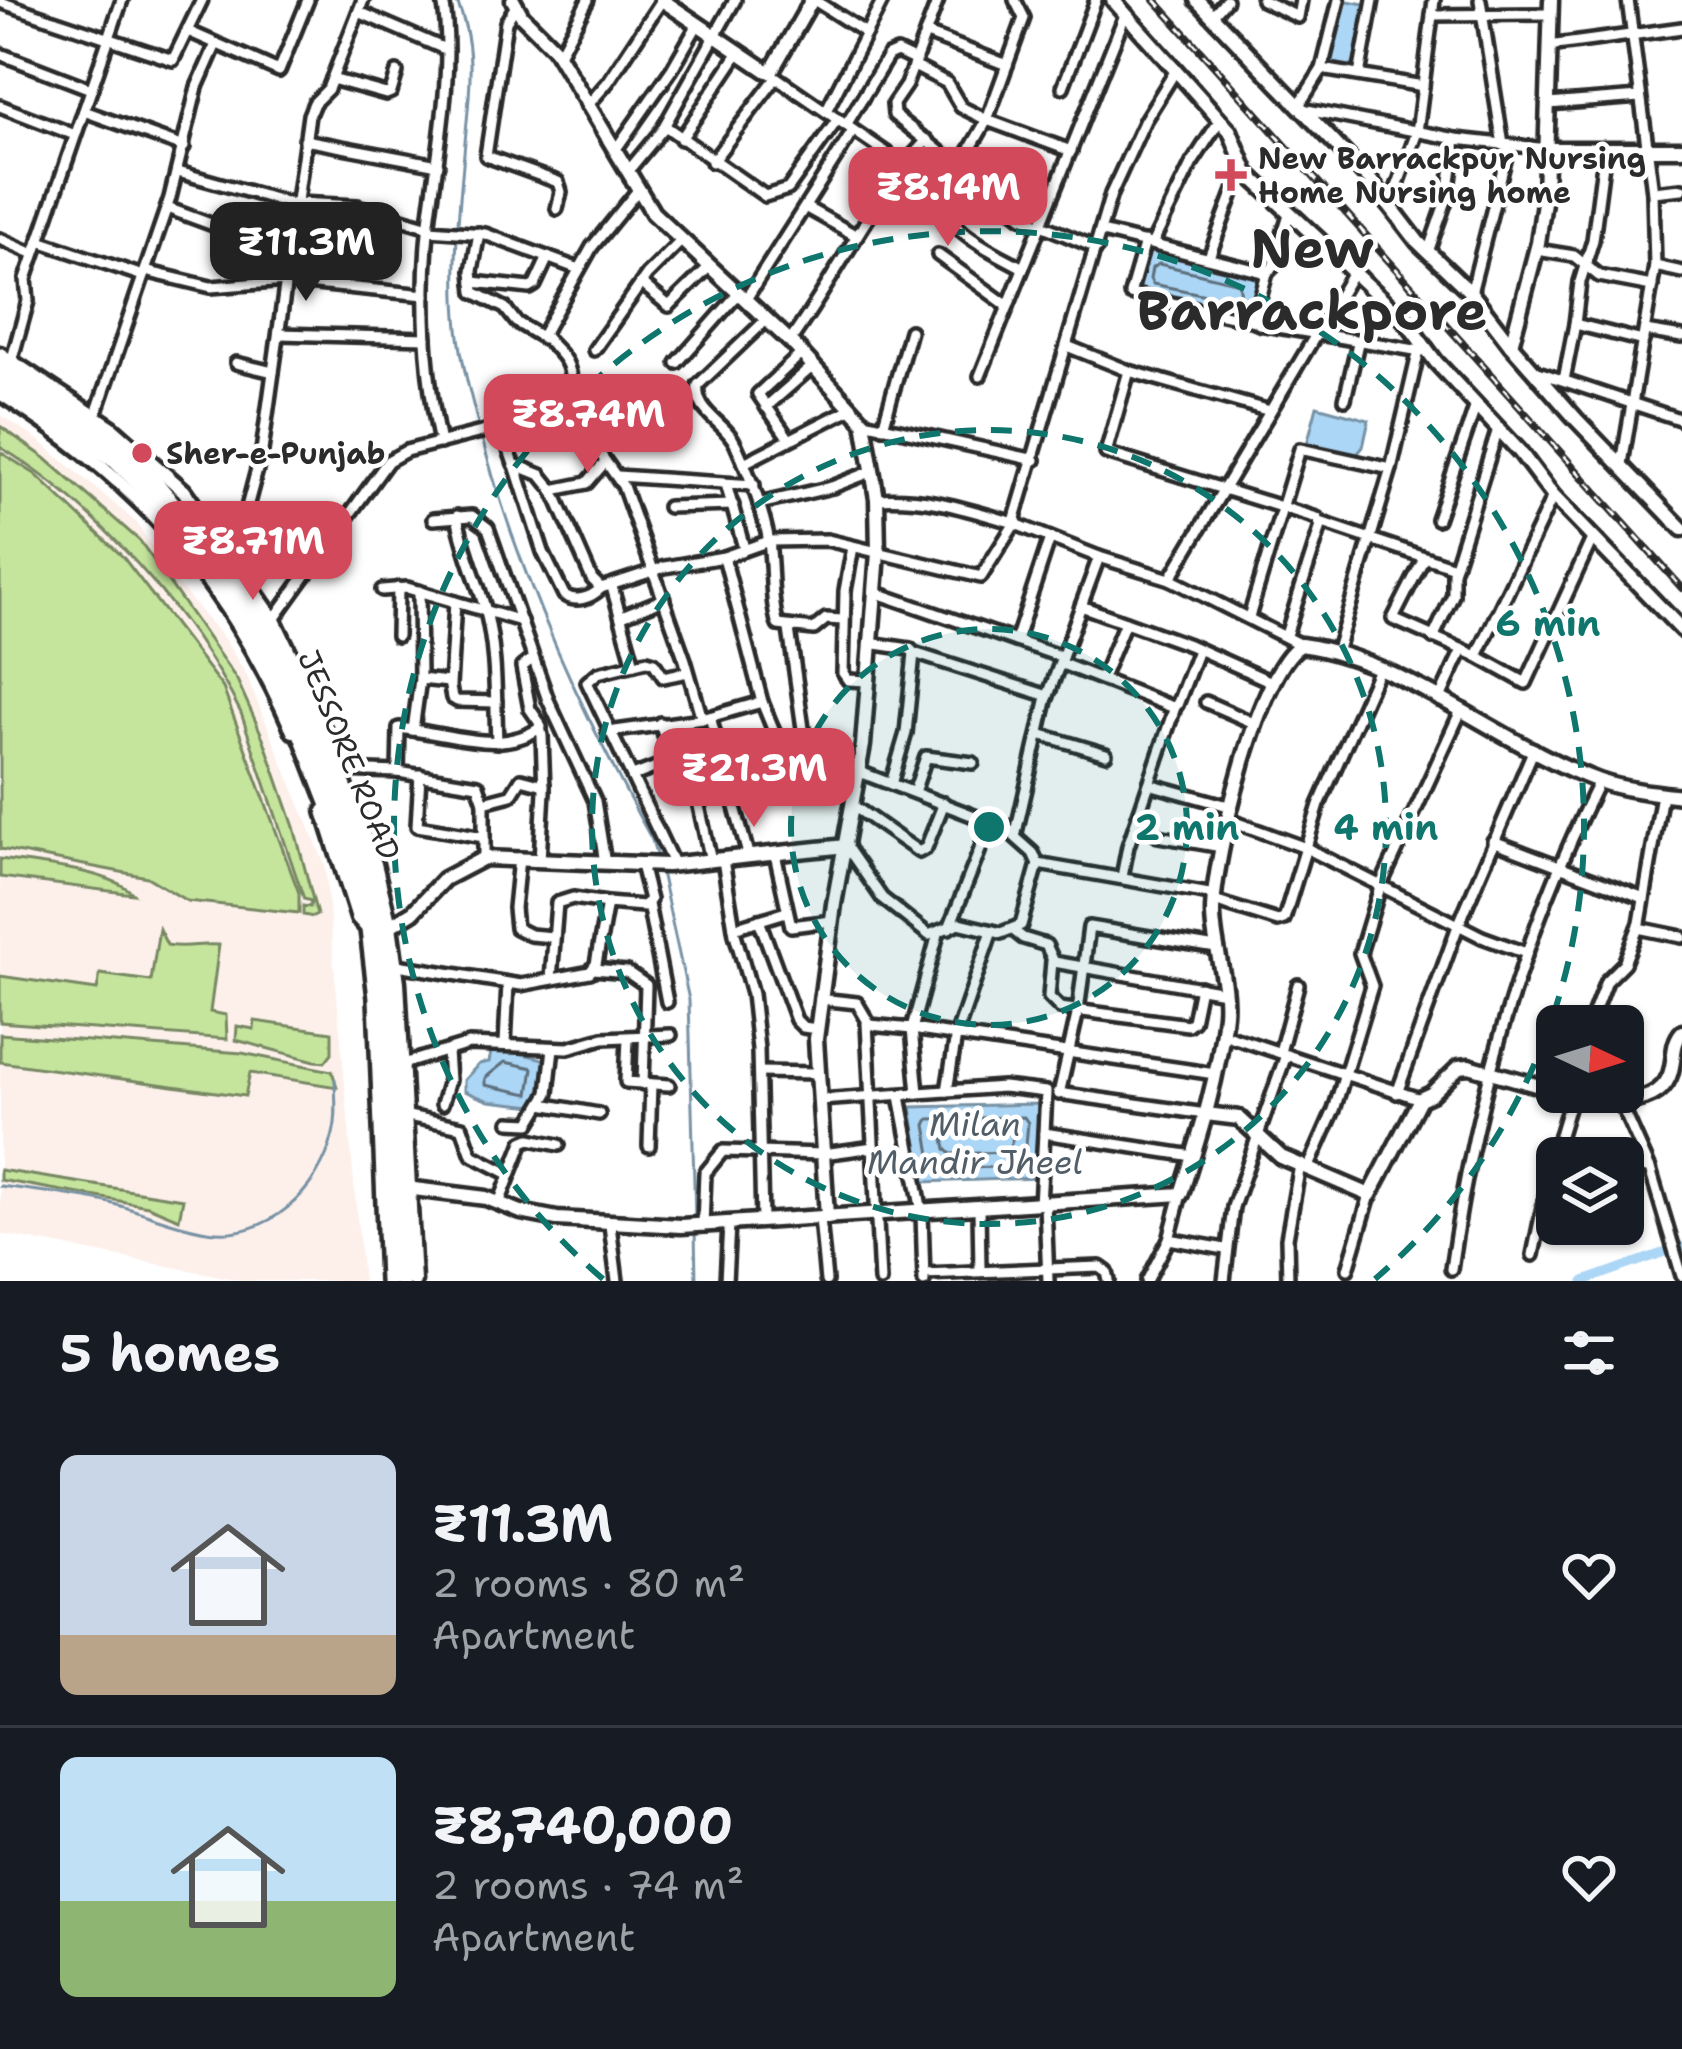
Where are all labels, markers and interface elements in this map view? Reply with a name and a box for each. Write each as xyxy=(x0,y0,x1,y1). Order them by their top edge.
place label: New Barrackpur Nursing Home Nursing home xyxy=(1258,138,1646,213)
pin: ₹8.14M xyxy=(850,147,1046,249)
marker: New Barrackpur Nursing Home Nursing home xyxy=(1215,159,1247,191)
text: ₹8.14M xyxy=(875,160,1021,212)
pin: ₹11.3M xyxy=(208,202,404,304)
district label: New Barrackpore xyxy=(1137,212,1487,346)
text: ₹11.3M xyxy=(237,215,375,267)
pin: ₹8.74M xyxy=(490,374,686,476)
text: ₹8.74M xyxy=(511,387,665,439)
place label: Sher-e-Punjab xyxy=(166,433,385,474)
marker: Sher-e-Punjab xyxy=(129,440,155,466)
pin: ₹8.71M xyxy=(155,501,351,603)
text: ₹8.71M xyxy=(181,514,325,566)
text: 6 min xyxy=(1496,599,1601,648)
street label: JESSORE ROAD xyxy=(288,644,410,866)
pin: ₹21.3M xyxy=(656,728,852,830)
text: ₹21.3M xyxy=(681,741,827,793)
text: 2 min xyxy=(1135,803,1240,852)
text: 4 min xyxy=(1334,803,1439,852)
centre of rings xyxy=(968,806,1010,848)
north arrow xyxy=(1536,1005,1644,1113)
map controls xyxy=(1536,1005,1644,1245)
water label: Milan Mandir Jheel xyxy=(867,1102,1083,1185)
button: layers xyxy=(1536,1137,1644,1245)
text: 5 homes xyxy=(60,1319,280,1387)
icon: filters xyxy=(1556,1320,1622,1386)
text: ₹11.3M xyxy=(432,1489,613,1557)
icon: home xyxy=(156,1503,300,1647)
icon: heart xyxy=(1556,1542,1622,1608)
text: 2 rooms · 80 m² xyxy=(432,1557,745,1609)
text: Apartment xyxy=(432,1609,635,1661)
text: ₹8,740,000 xyxy=(432,1791,733,1859)
icon: home xyxy=(156,1805,300,1949)
icon: heart xyxy=(1556,1844,1622,1910)
text: 2 rooms · 74 m² xyxy=(432,1859,744,1911)
text: Apartment xyxy=(432,1911,635,1963)

